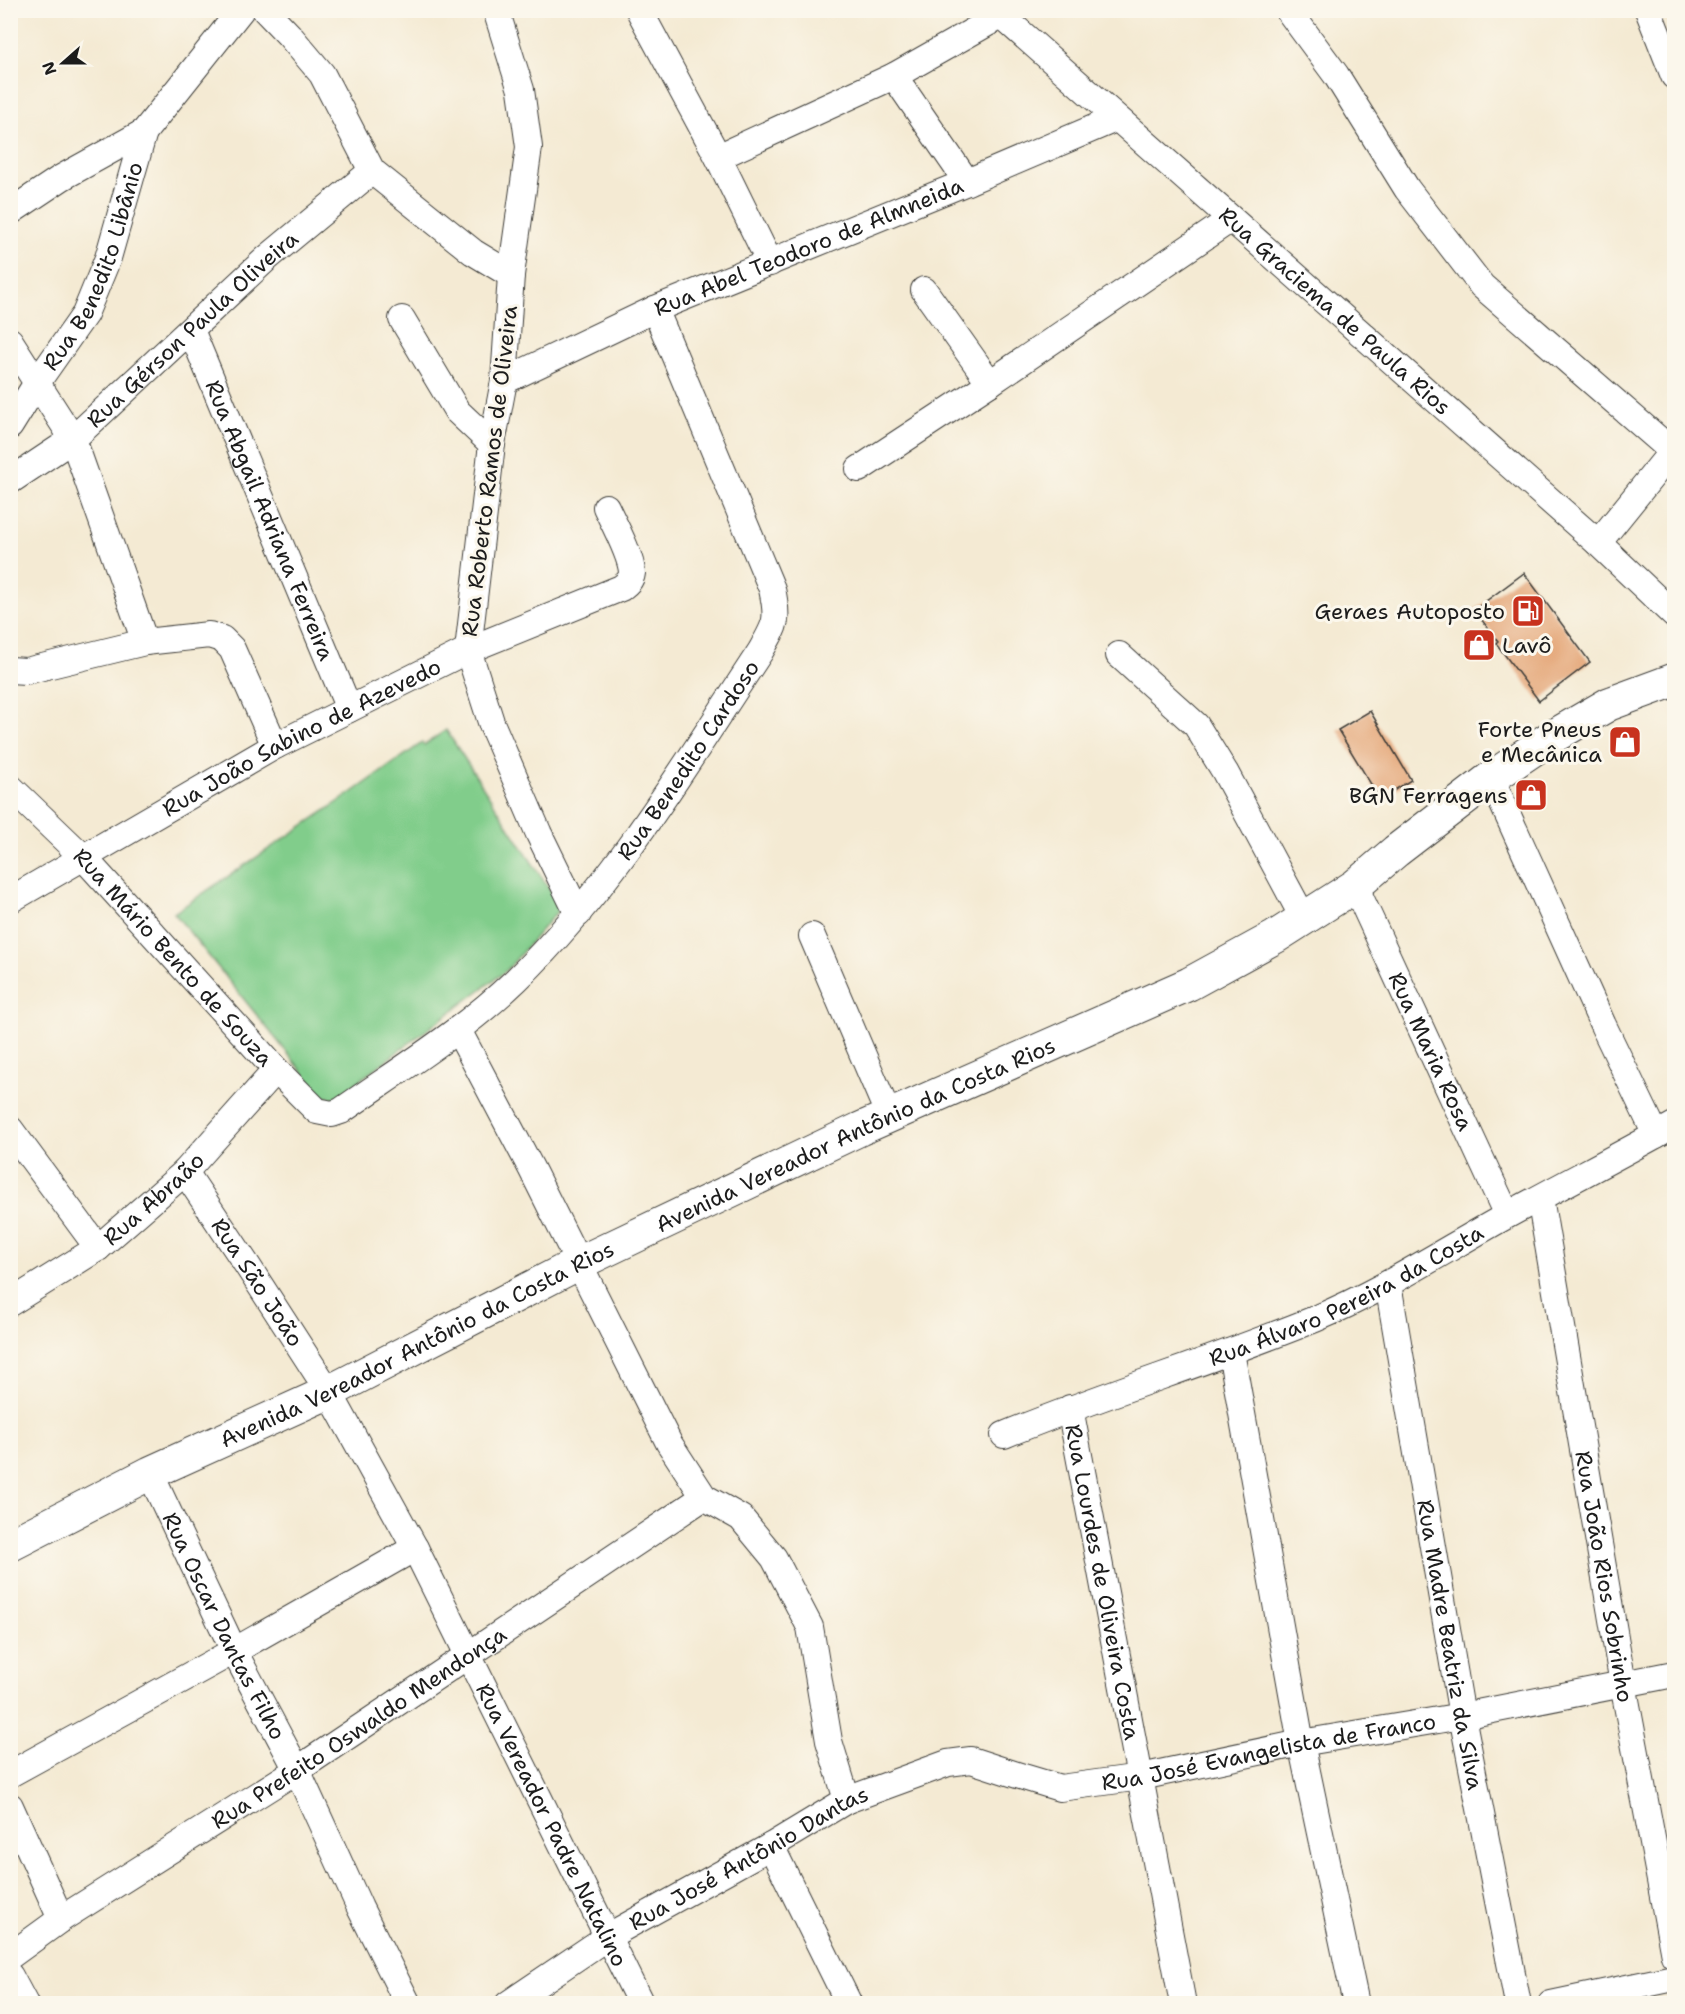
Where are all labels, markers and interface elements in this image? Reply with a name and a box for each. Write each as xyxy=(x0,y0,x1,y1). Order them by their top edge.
north arrow xyxy=(33,33,93,93)
text: N xyxy=(37,59,62,78)
street label: Rua Benedito Libânio xyxy=(36,159,150,376)
street label: Rua Abel Teodoro de Almneida xyxy=(650,171,968,323)
street label: Rua Graciema de Paula Rios xyxy=(1213,201,1457,421)
street label: Rua Gérson Paula Oliveira xyxy=(81,224,305,434)
street label: Rua Roberto Ramos de Oliveira xyxy=(455,303,524,638)
street label: Rua Abgail Adriana Ferreira xyxy=(198,376,341,665)
fuel station icon: Geraes Autoposto xyxy=(1510,593,1546,629)
place label: Geraes Autoposto xyxy=(1314,597,1505,626)
shop icon: Lavô xyxy=(1461,627,1497,663)
place label: Lavô xyxy=(1502,631,1552,660)
street label: Rua João Sabino de Azevedo xyxy=(157,652,446,823)
street label: Rua Benedito Cardoso xyxy=(610,654,766,866)
place label: Forte Pneus e Mecânica xyxy=(1478,715,1602,769)
shop icon: Forte Pneus e Mecânica xyxy=(1607,724,1643,760)
shop icon: BGN Ferragens xyxy=(1513,777,1549,813)
place label: BGN Ferragens xyxy=(1349,781,1508,810)
street label: Rua Mário Bento de Souza xyxy=(67,842,280,1073)
street label: Rua Maria Rosa xyxy=(1382,968,1480,1136)
street label: Avenida Vereador Antônio da Costa Rios xyxy=(651,1031,1060,1239)
street label: Rua Abraão xyxy=(97,1146,211,1252)
street label: Rua São João xyxy=(205,1212,310,1352)
street label: Rua Álvaro Pereira da Costa xyxy=(1205,1218,1489,1373)
street label: Avenida Vereador Antônio da Costa Rios xyxy=(216,1234,619,1454)
street label: Rua Lourdes de Oliveira Costa xyxy=(1058,1422,1147,1743)
street label: Rua João Rios Sobrinho xyxy=(1568,1448,1640,1705)
street label: Rua Madre Beatriz da Silva xyxy=(1410,1497,1490,1793)
street label: Rua Oscar Dantas Filho xyxy=(156,1508,292,1745)
street label: Rua Prefeito Oswaldo Mendonça xyxy=(206,1620,512,1836)
street label: Rua Vereador Padre Natalino xyxy=(469,1678,634,1972)
street label: Rua José Evangelista de Franco xyxy=(1100,1707,1438,1797)
street label: Rua José Antônio Dantas xyxy=(624,1779,872,1937)

